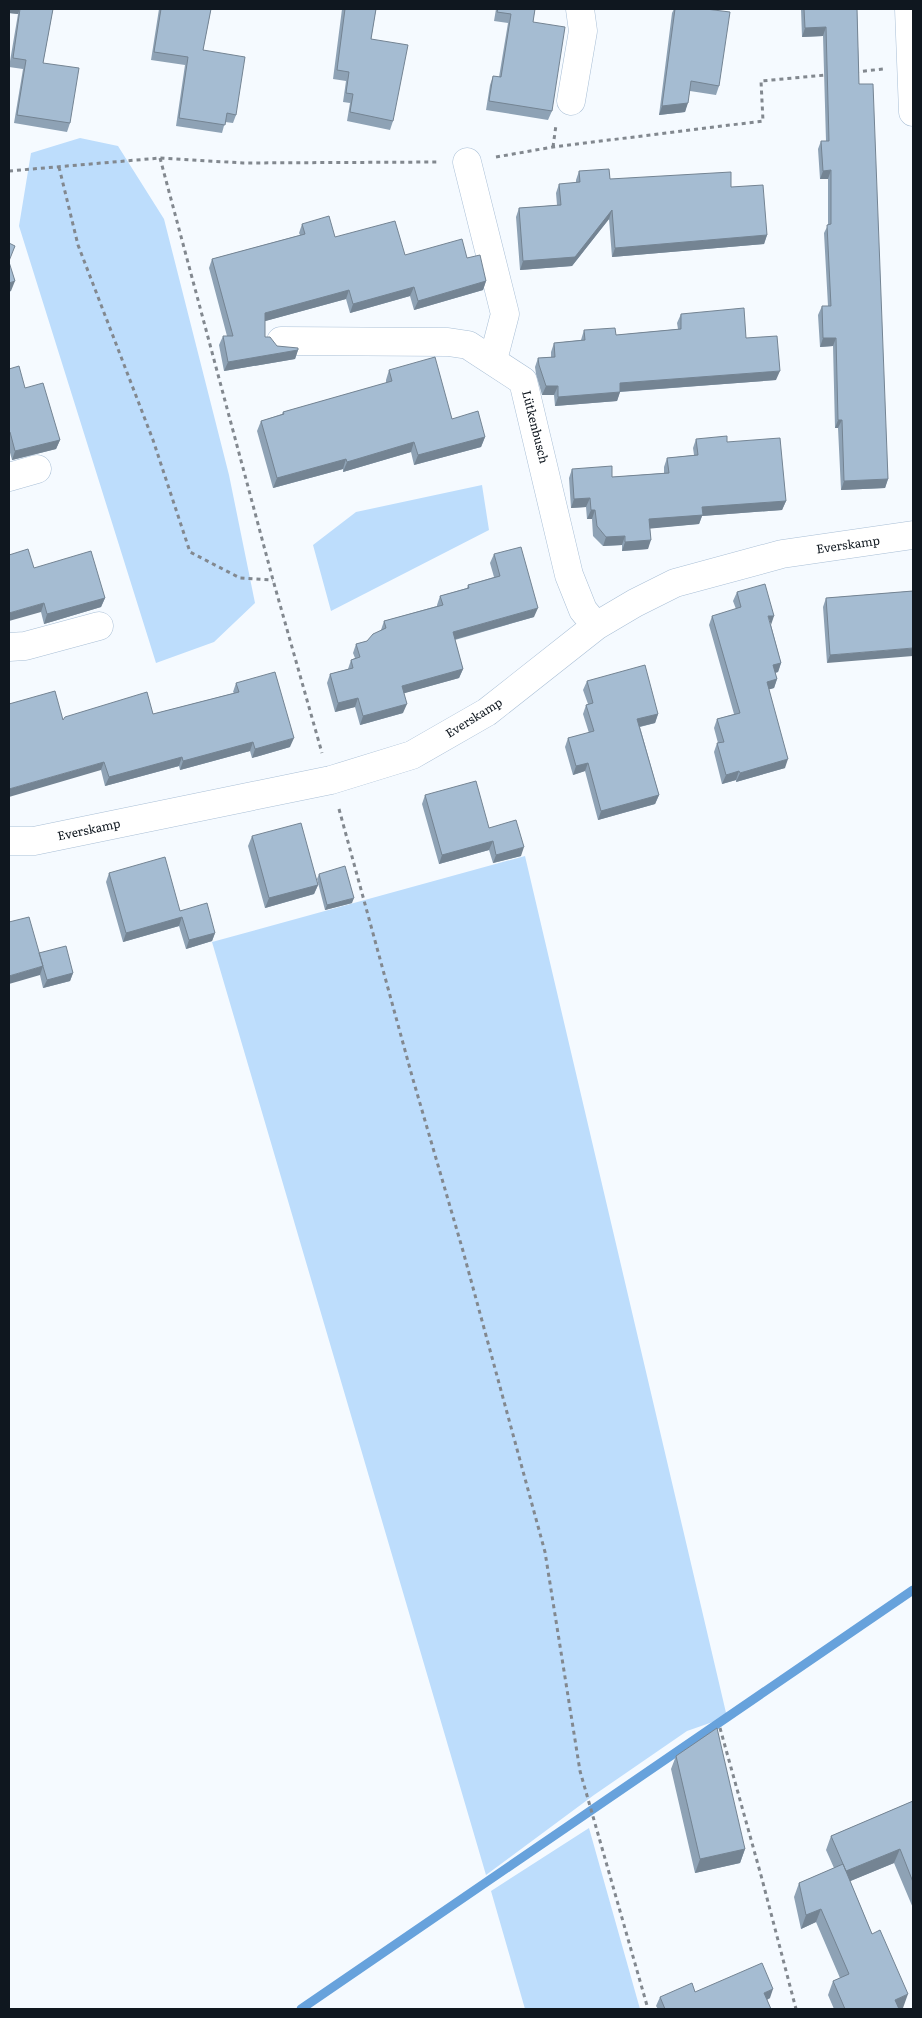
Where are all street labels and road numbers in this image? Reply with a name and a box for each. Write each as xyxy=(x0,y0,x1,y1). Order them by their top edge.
street label: Lütkenbusch xyxy=(518,388,554,465)
street label: Everskamp xyxy=(815,531,881,557)
street label: Everskamp xyxy=(442,693,505,742)
street label: Everskamp xyxy=(56,814,122,844)

